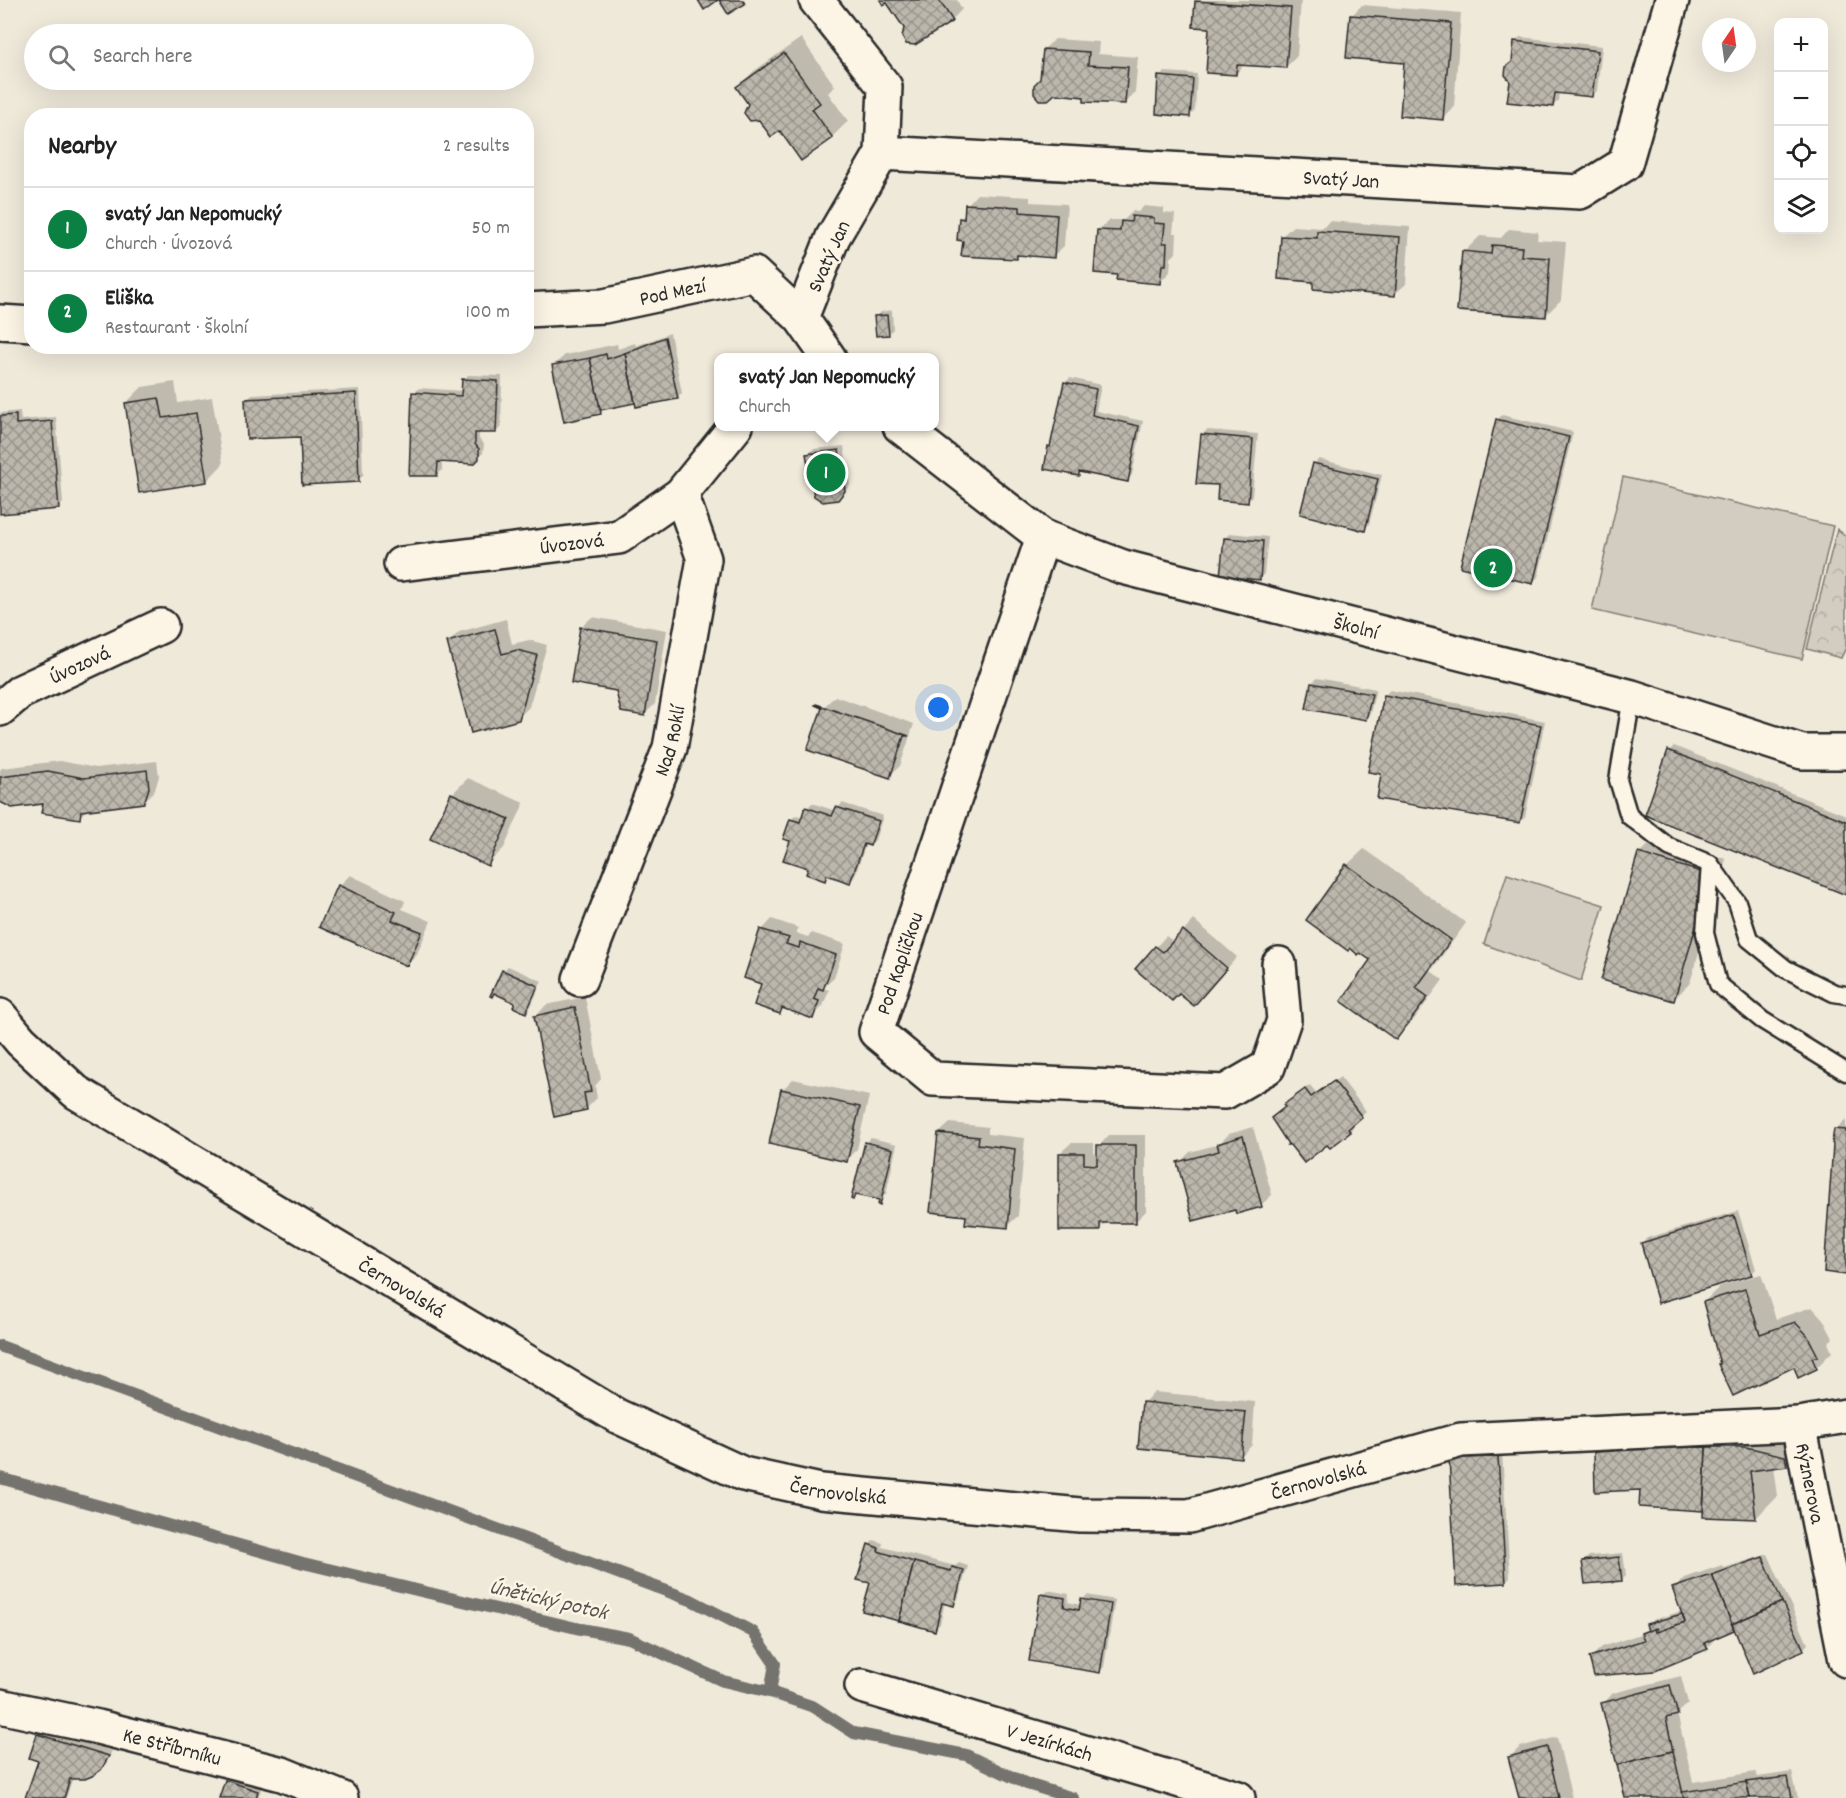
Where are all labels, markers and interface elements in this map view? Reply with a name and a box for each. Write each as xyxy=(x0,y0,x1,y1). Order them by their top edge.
north arrow xyxy=(1702,18,1756,72)
map controls xyxy=(1774,18,1828,234)
button: + xyxy=(1774,18,1828,72)
search box xyxy=(24,24,534,90)
icon: search xyxy=(45,41,78,74)
text: Search here xyxy=(93,42,192,73)
button: − xyxy=(1774,72,1828,126)
button: locate xyxy=(1774,126,1828,180)
text: Nearby xyxy=(48,129,116,166)
text: 2 results xyxy=(443,133,510,161)
street label: Svatý Jan xyxy=(1302,165,1380,199)
button: layers xyxy=(1774,180,1828,234)
text: svatý Jan Nepomucký xyxy=(105,200,281,231)
text: 1 xyxy=(65,215,70,243)
text: 50 m xyxy=(472,215,510,243)
street label: Svatý Jan xyxy=(802,216,860,298)
text: Church · Úvozová xyxy=(105,231,232,259)
street label: Pod Mezí xyxy=(637,272,711,316)
text: Eliška xyxy=(105,284,153,315)
text: 2 xyxy=(63,299,72,327)
text: 100 m xyxy=(466,299,510,327)
text: Restaurant · Školní xyxy=(105,315,248,343)
popup xyxy=(714,353,939,431)
text: svatý Jan Nepomucký xyxy=(738,363,915,394)
text: Church xyxy=(738,394,791,422)
pin: 1 xyxy=(806,450,846,496)
street label: Úvozová xyxy=(538,527,606,565)
pin: 2 xyxy=(1474,546,1512,590)
street label: Školní xyxy=(1330,609,1383,650)
street label: Úvozová xyxy=(45,639,117,694)
your location xyxy=(924,693,953,722)
street label: Nad Roklí xyxy=(648,701,696,781)
street label: Pod Kapličkou xyxy=(870,908,933,1019)
street label: Černovolská xyxy=(351,1252,451,1328)
street label: Rýznerova xyxy=(1785,1441,1831,1528)
street label: Černovolská xyxy=(1268,1455,1370,1510)
street label: Černovolská xyxy=(786,1473,888,1515)
water label: Únětický potok xyxy=(486,1573,612,1630)
street label: V Jezírkách xyxy=(1002,1718,1096,1772)
street label: Ke Stříbrníku xyxy=(119,1722,224,1776)

